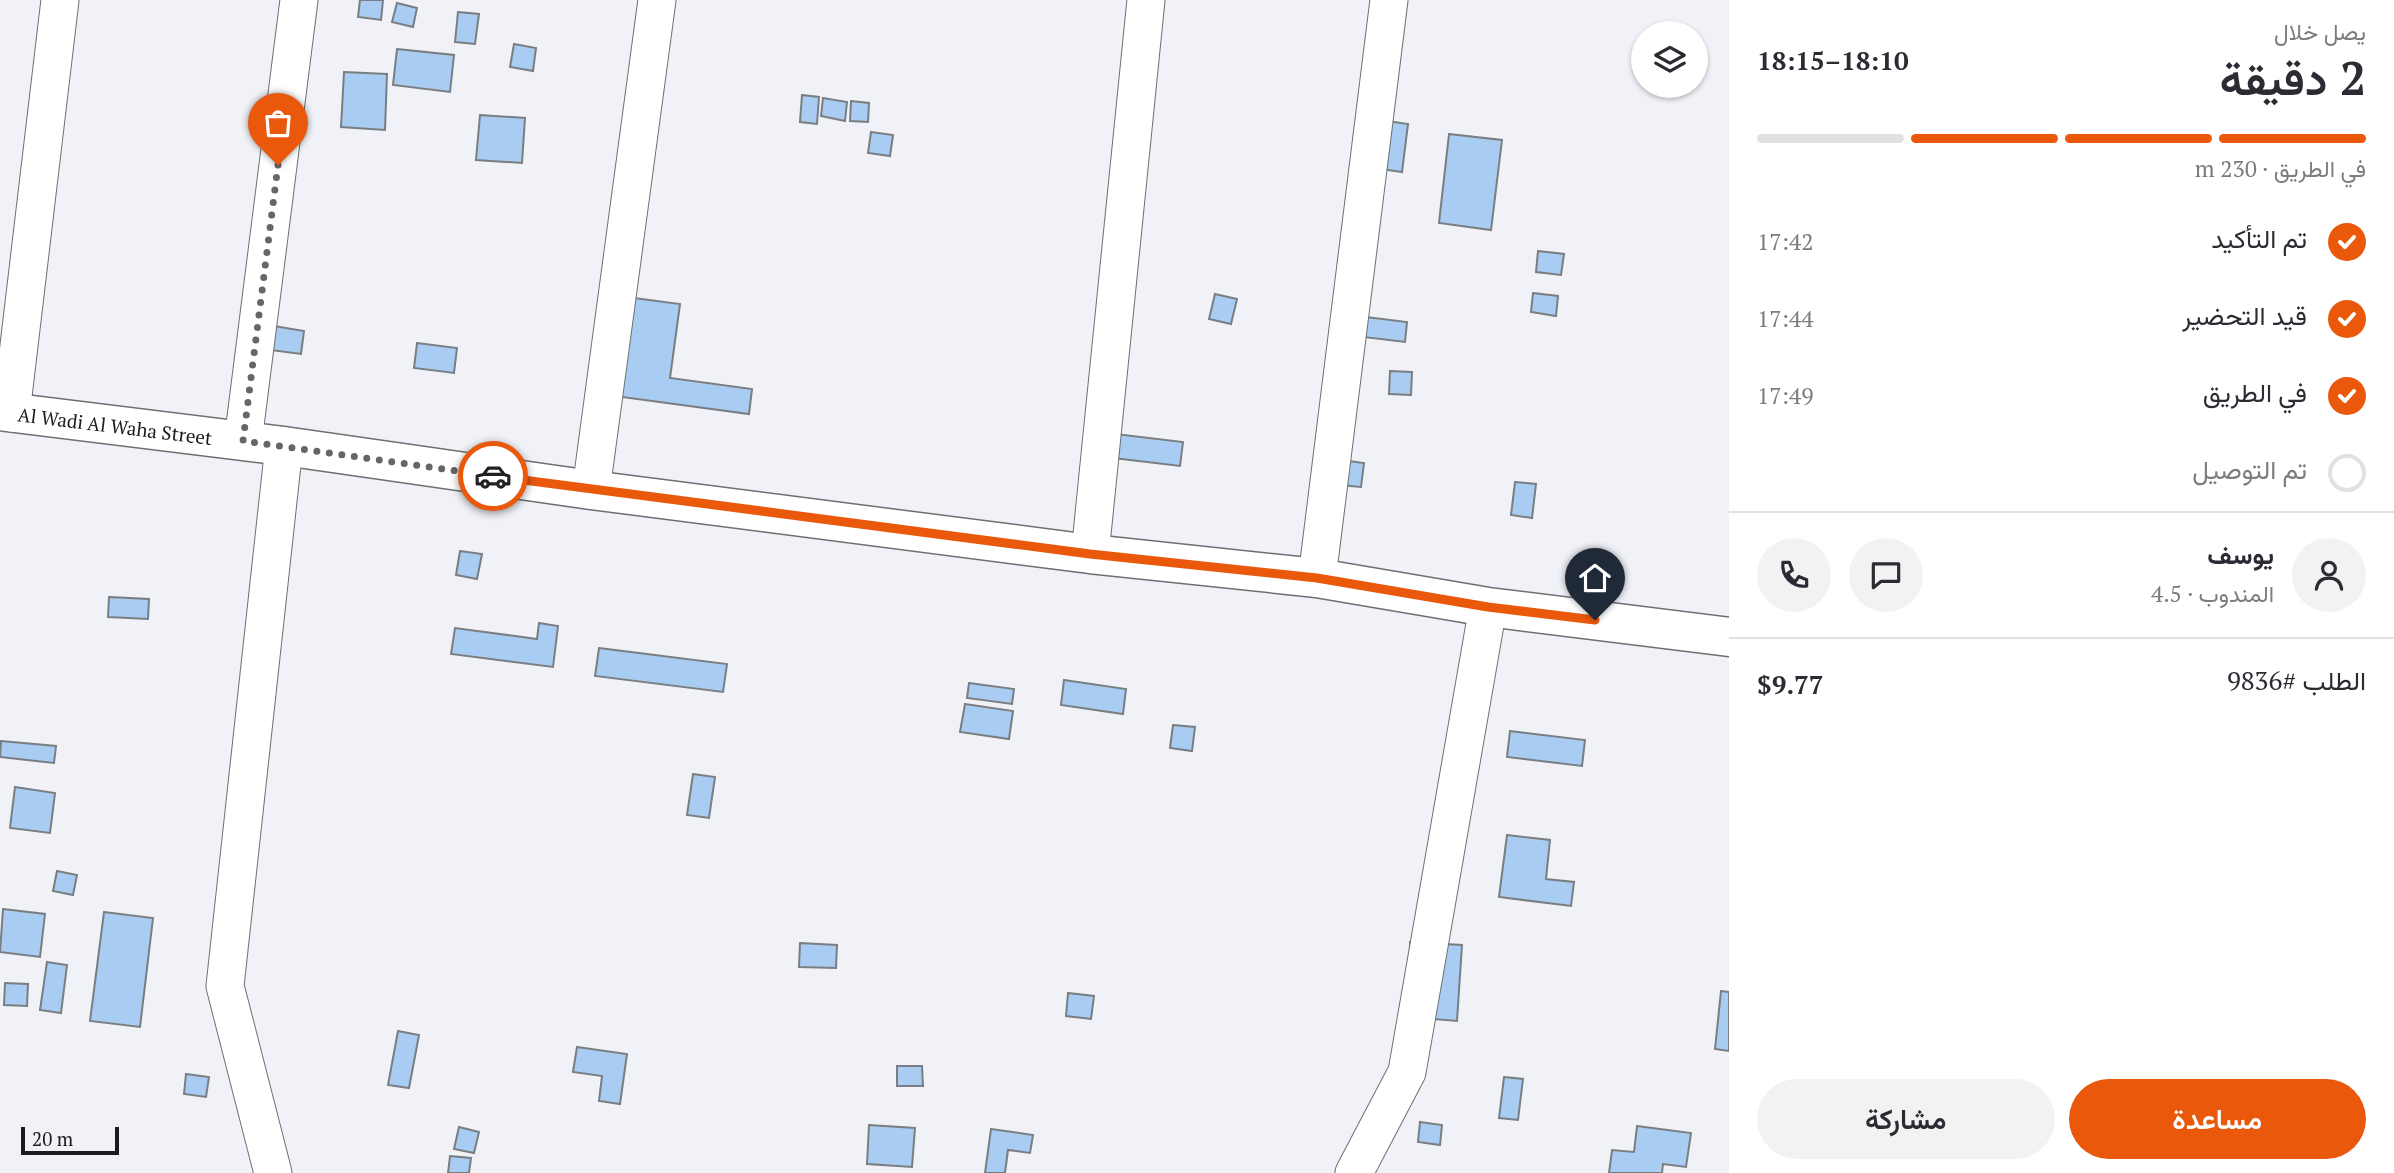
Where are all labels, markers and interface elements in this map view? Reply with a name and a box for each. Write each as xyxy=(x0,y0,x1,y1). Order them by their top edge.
text: يصل خلال xyxy=(2274,16,2366,47)
map controls xyxy=(1631,21,1708,98)
button: layers xyxy=(1631,21,1708,98)
text: 18:10–18:15 xyxy=(1757,43,1909,77)
text: 2 دقيقة xyxy=(2220,47,2366,108)
pin xyxy=(248,93,308,165)
icon: bag xyxy=(259,104,297,142)
text: في الطريق · 230 m xyxy=(2195,153,2366,184)
text: تم التأكيد xyxy=(2211,221,2307,255)
icon: check xyxy=(2328,223,2366,261)
text: 17:42 xyxy=(1757,226,1814,257)
text: قيد التحضير xyxy=(2182,298,2307,332)
icon: check xyxy=(2328,300,2366,338)
text: 17:44 xyxy=(1757,303,1814,334)
text: في الطريق xyxy=(2203,375,2307,409)
icon: check xyxy=(2328,377,2366,415)
text: 17:49 xyxy=(1757,380,1814,411)
street label: Al Wadi Al Waha Street xyxy=(17,401,214,450)
courier xyxy=(458,441,528,511)
text: تم التوصيل xyxy=(2192,452,2307,486)
icon: car xyxy=(474,457,512,495)
text: يوسف xyxy=(2207,537,2274,571)
button: phone xyxy=(1757,538,1831,612)
button: chat xyxy=(1849,538,1923,612)
button: person xyxy=(2292,538,2366,612)
pin xyxy=(1565,548,1625,620)
icon: home xyxy=(1576,559,1614,597)
text: المندوب · 4.5 xyxy=(2151,578,2274,609)
text: الطلب #9836 xyxy=(2227,663,2366,697)
text: $9.77 xyxy=(1757,667,1823,701)
button: مشاركة xyxy=(1757,1079,2055,1159)
button: مساعدة xyxy=(2069,1079,2366,1159)
scale bar xyxy=(21,1124,119,1156)
text: 20 m xyxy=(32,1126,73,1151)

